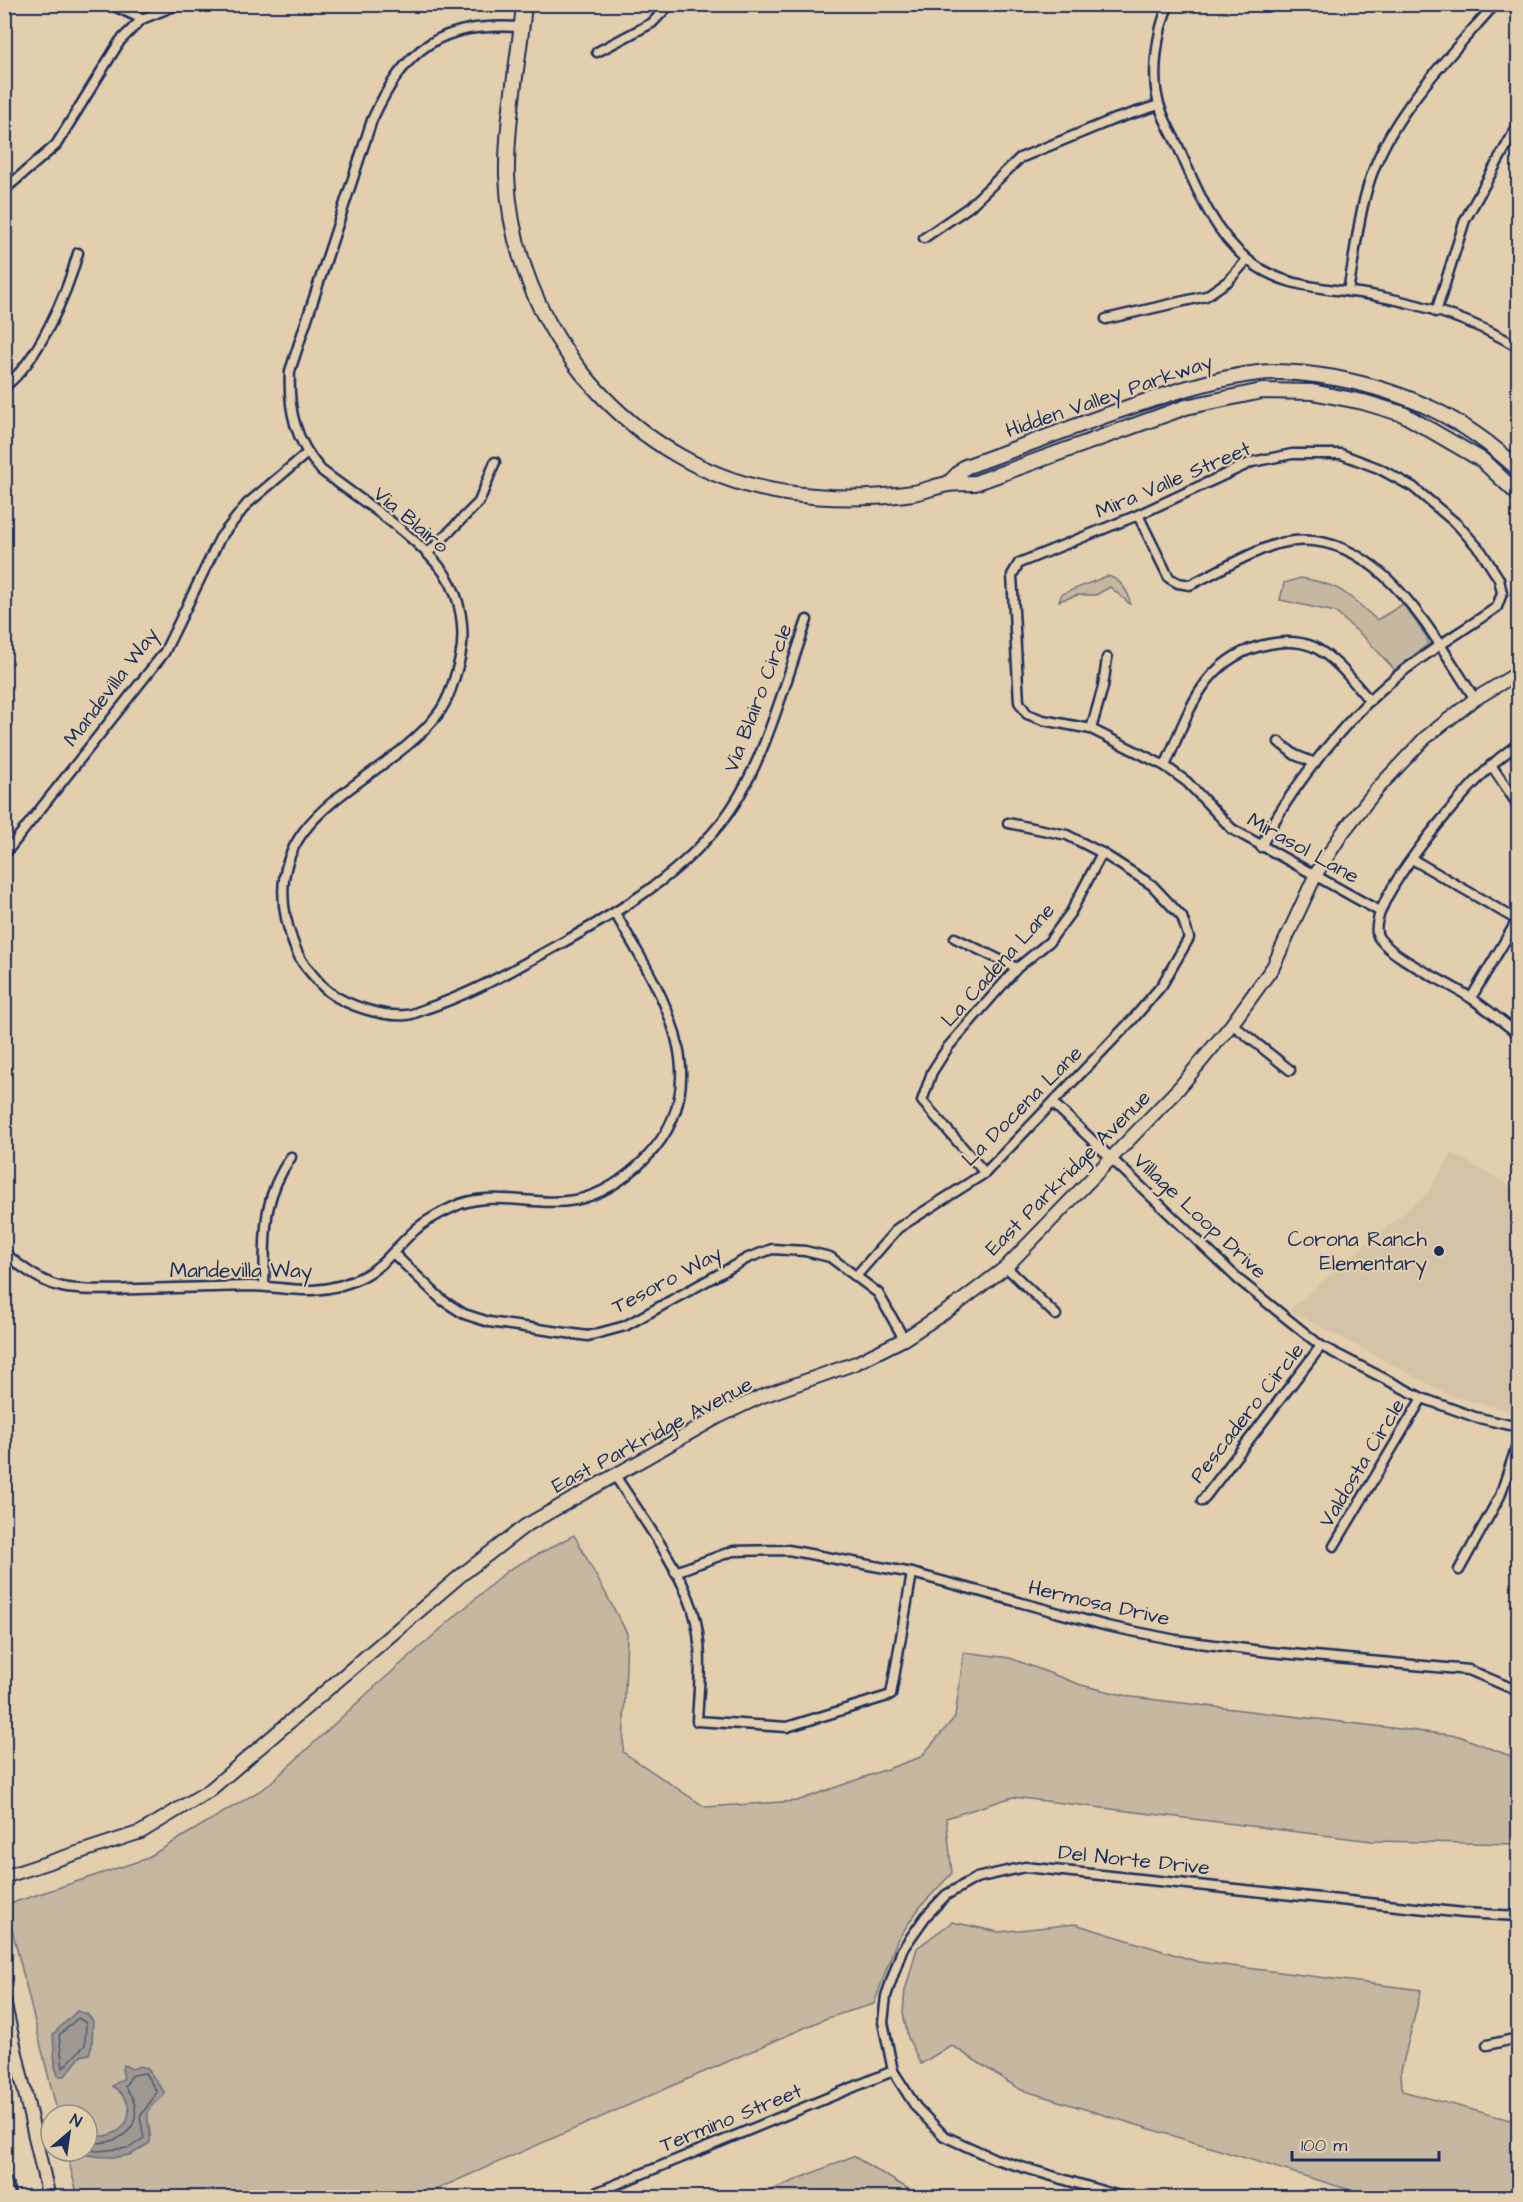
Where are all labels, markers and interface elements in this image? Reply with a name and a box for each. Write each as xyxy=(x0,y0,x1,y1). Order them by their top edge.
street label: Hidden Valley Parkway xyxy=(1002,347,1218,447)
street label: Mira Valle Street xyxy=(1091,434,1256,526)
street label: Via Blairo xyxy=(367,480,455,560)
street label: Via Blairo Circle xyxy=(716,620,800,776)
street label: Mandevilla Way xyxy=(57,621,167,754)
street label: Mirasol Lane xyxy=(1242,805,1364,891)
street label: La Cadena Lane xyxy=(934,897,1062,1033)
street label: La Docena Lane xyxy=(955,1039,1089,1173)
street label: East Parkridge Avenue xyxy=(979,1084,1159,1264)
street label: Village Loop Drive xyxy=(1125,1146,1273,1287)
place label: Corona Ranch Elementary xyxy=(1287,1225,1428,1280)
street label: Tesoro Way xyxy=(607,1239,728,1323)
marker: Corona Ranch Elementary xyxy=(1432,1244,1446,1258)
street label: Mandevilla Way xyxy=(170,1256,313,1287)
street label: Pescadero Circle xyxy=(1183,1337,1311,1489)
street label: East Parkridge Avenue xyxy=(547,1370,758,1502)
street label: Valdosta Circle xyxy=(1312,1393,1412,1533)
street label: Hermosa Drive xyxy=(1026,1573,1172,1633)
street label: Del Norte Drive xyxy=(1057,1838,1211,1882)
street label: Termino Street xyxy=(656,2076,807,2160)
north arrow xyxy=(39,2103,99,2163)
text: N xyxy=(66,2109,86,2133)
scale bar xyxy=(1292,2124,1439,2162)
text: 100 m xyxy=(1301,2133,1347,2158)

